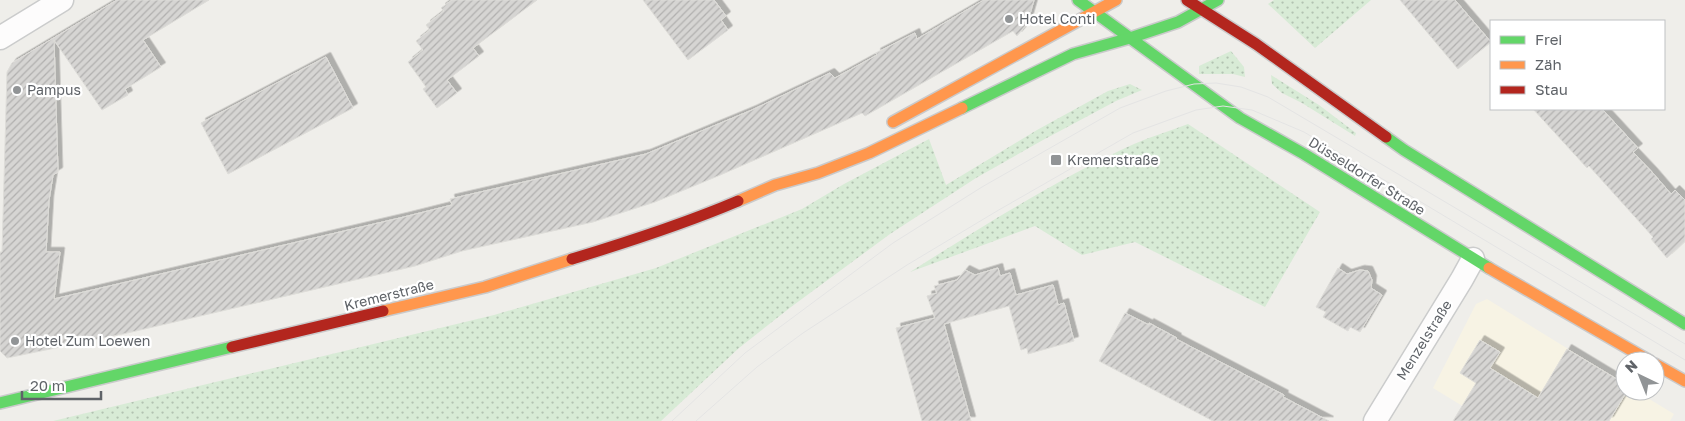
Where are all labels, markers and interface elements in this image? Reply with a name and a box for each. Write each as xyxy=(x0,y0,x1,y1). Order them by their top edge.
place label: Hotel Conti xyxy=(1019,10,1095,27)
marker: Hotel Conti xyxy=(1003,13,1015,25)
legend xyxy=(1490,20,1665,110)
text: Frei xyxy=(1535,30,1562,48)
text: Zäh xyxy=(1535,55,1562,73)
text: Stau xyxy=(1535,80,1568,98)
place label: Pampus xyxy=(27,81,81,98)
marker: Pampus xyxy=(11,84,23,96)
street label: Düsseldorfer Straße xyxy=(1306,133,1429,218)
place label: Kremerstraße xyxy=(1067,151,1159,168)
marker: Kremerstraße xyxy=(1049,153,1063,167)
street label: Kremerstraße xyxy=(342,275,435,314)
street label: Menzelstraße xyxy=(1392,297,1455,383)
place label: Hotel Zum Loewen xyxy=(25,332,150,349)
marker: Hotel Zum Loewen xyxy=(9,335,21,347)
north arrow xyxy=(1615,351,1665,401)
text: N xyxy=(1621,356,1640,376)
scale bar xyxy=(22,368,101,400)
text: 20 m xyxy=(30,376,65,394)

